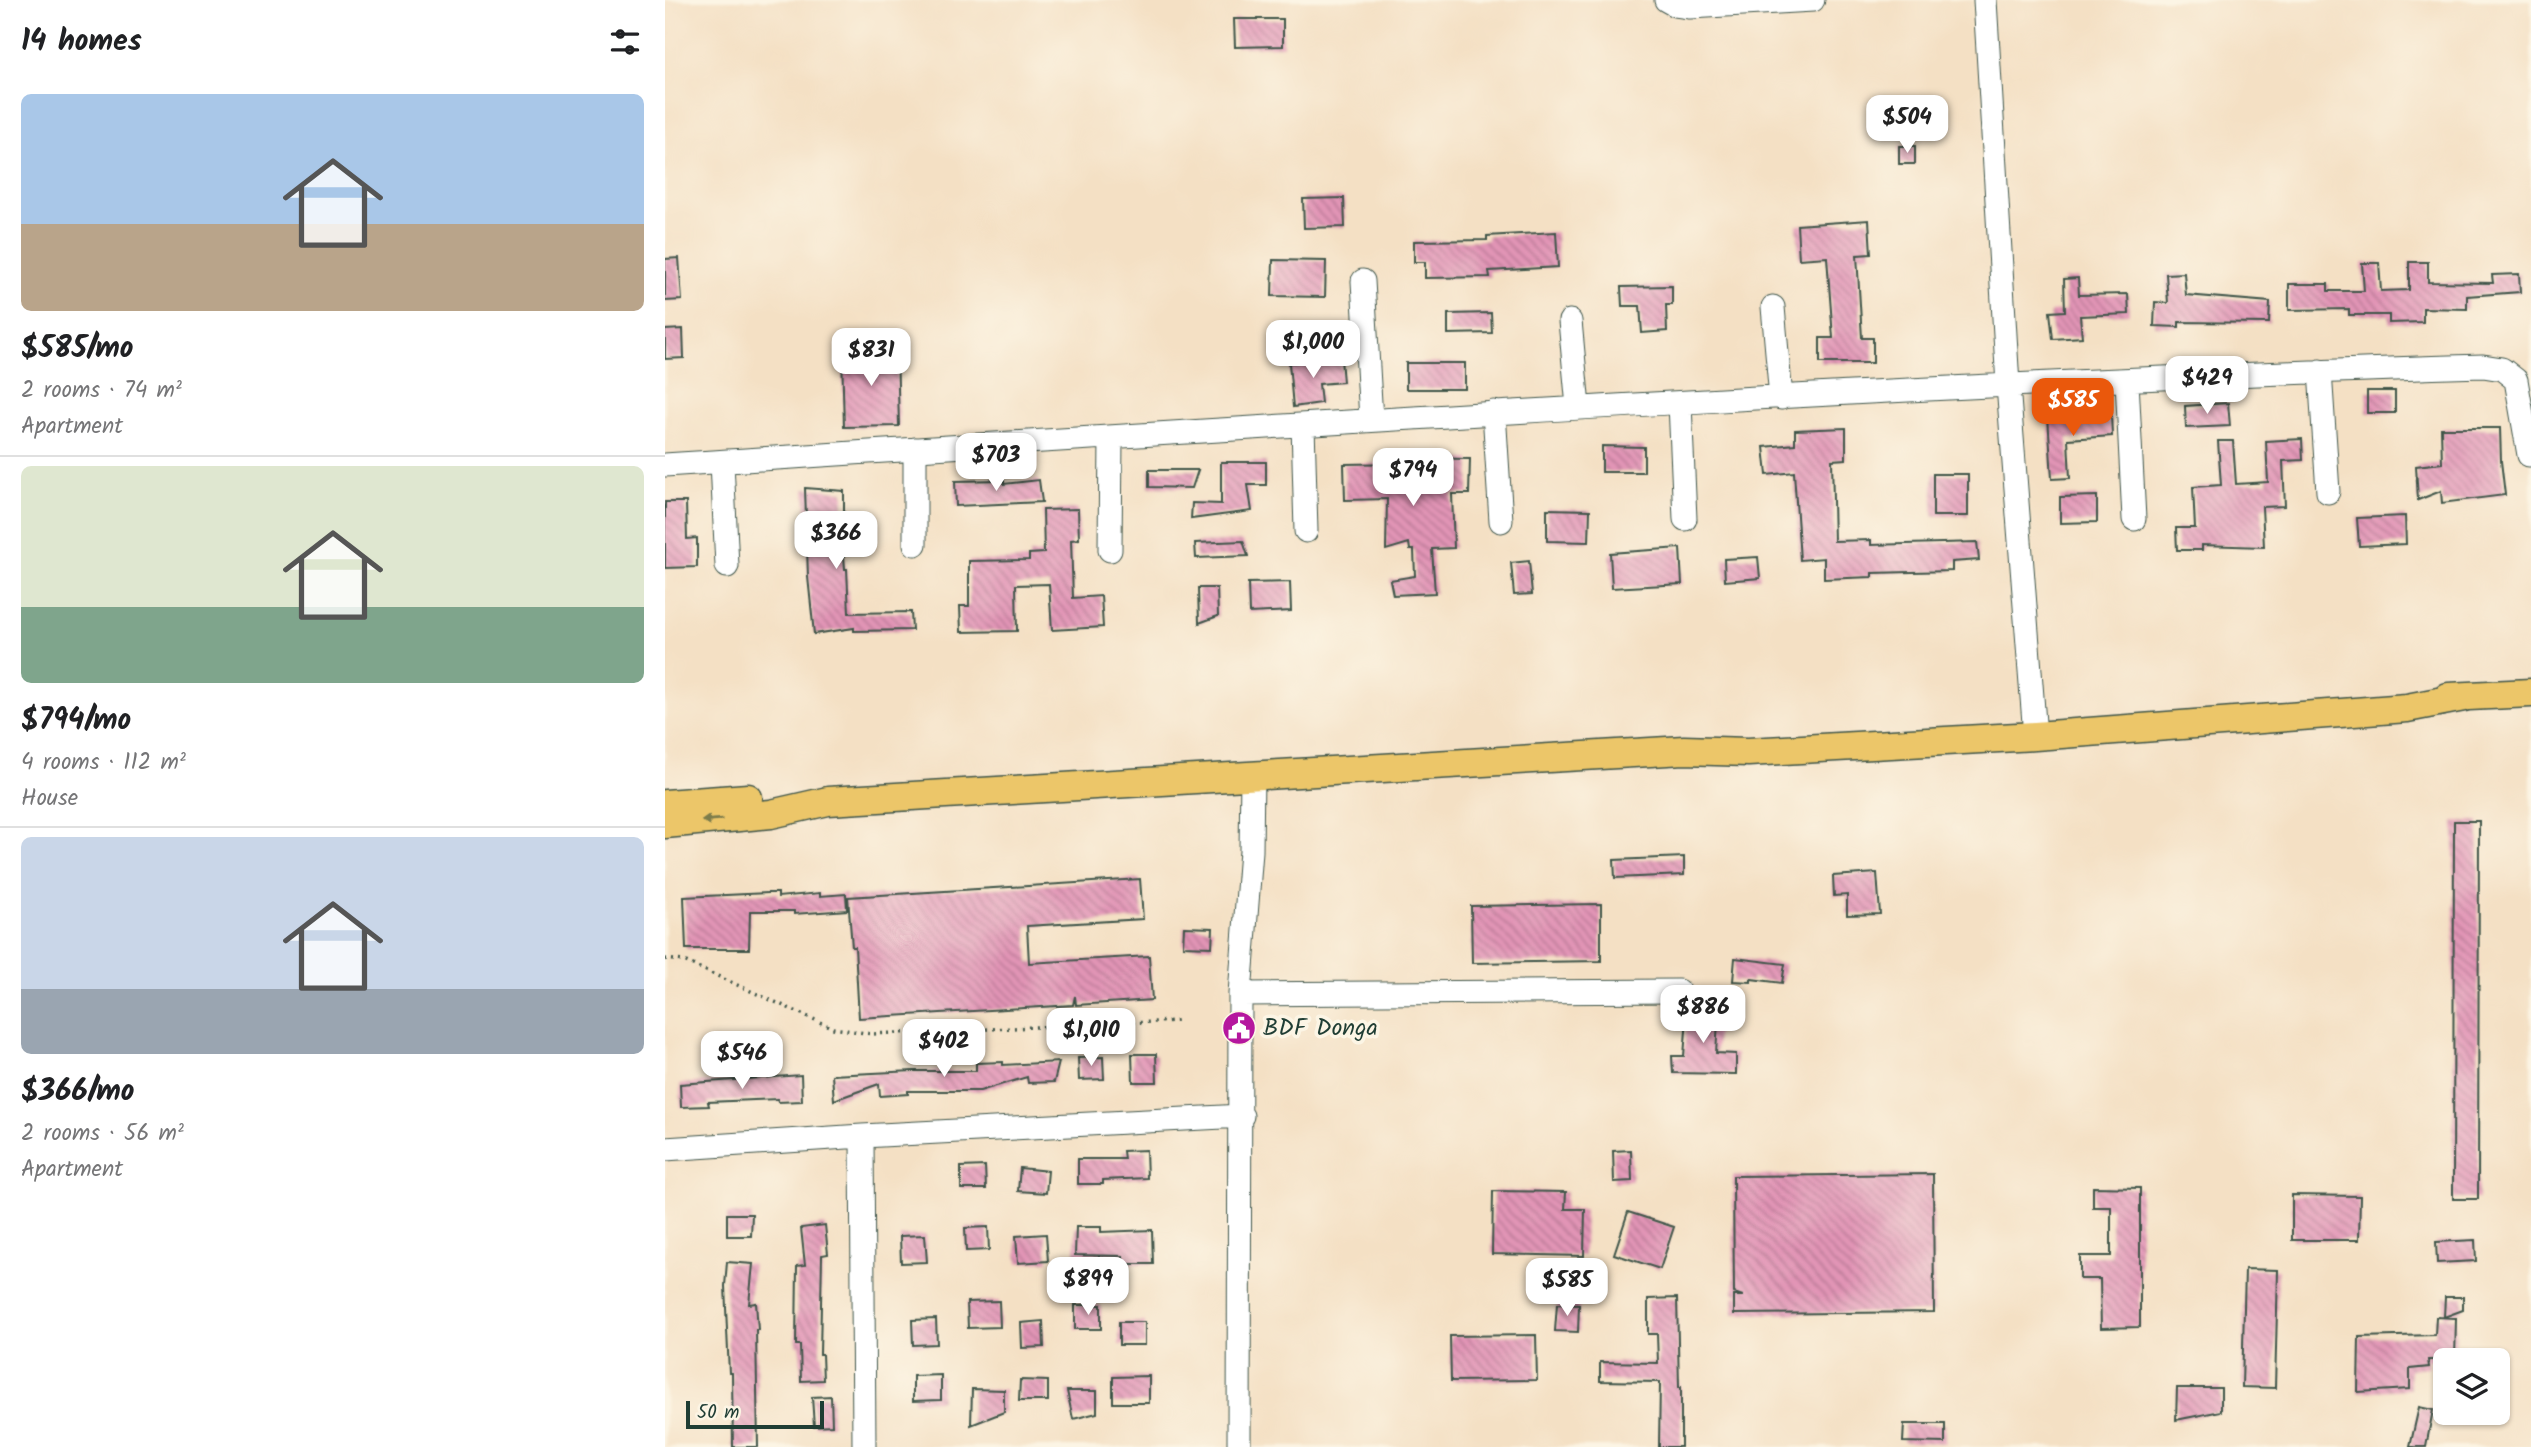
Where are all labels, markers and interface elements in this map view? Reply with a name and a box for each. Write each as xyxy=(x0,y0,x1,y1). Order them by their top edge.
text: 14 homes xyxy=(21,18,142,66)
icon: filters xyxy=(606,23,644,61)
pin: $504 xyxy=(1866,96,1948,155)
text: $504 xyxy=(1882,100,1932,136)
icon: home xyxy=(270,140,396,266)
pin: $1,000 xyxy=(1256,320,1370,380)
text: $585/mo xyxy=(21,325,134,373)
text: $1,000 xyxy=(1282,325,1344,361)
pin: $831 xyxy=(830,328,912,388)
text: $831 xyxy=(848,333,894,369)
pin: $429 xyxy=(2166,356,2248,416)
text: $429 xyxy=(2181,361,2233,397)
text: 2 rooms · 74 m² xyxy=(21,373,182,409)
pin: $585 xyxy=(2032,378,2114,438)
text: $585 xyxy=(2048,383,2098,419)
text: Apartment xyxy=(21,409,123,445)
pin: $703 xyxy=(955,434,1037,493)
text: $703 xyxy=(972,438,1020,474)
pin: $794 xyxy=(1372,448,1454,508)
text: $794 xyxy=(1389,453,1437,489)
icon: home xyxy=(270,512,396,638)
pin: $366 xyxy=(795,512,877,571)
text: $366 xyxy=(810,516,862,552)
text: $794/mo xyxy=(21,697,131,745)
text: 4 rooms · 112 m² xyxy=(21,745,186,781)
text: House xyxy=(21,781,78,817)
one-way arrow xyxy=(701,815,723,826)
icon: home xyxy=(270,883,396,1009)
pin: $886 xyxy=(1662,986,1744,1045)
text: $886 xyxy=(1676,990,1730,1026)
pin: $1,010 xyxy=(1034,1009,1148,1068)
public building icon: BDF Donga xyxy=(1220,1009,1258,1047)
place label: BDF Donga xyxy=(1263,1009,1378,1048)
text: $1,010 xyxy=(1062,1013,1120,1049)
pin: $402 xyxy=(903,1020,985,1079)
text: $402 xyxy=(918,1024,970,1060)
pin: $546 xyxy=(701,1032,783,1091)
text: $546 xyxy=(717,1036,767,1072)
text: $366/mo xyxy=(21,1068,134,1116)
text: 2 rooms · 56 m² xyxy=(21,1116,184,1152)
text: Apartment xyxy=(21,1152,123,1188)
pin: $899 xyxy=(1047,1258,1129,1317)
pin: $585 xyxy=(1526,1258,1608,1318)
text: $899 xyxy=(1063,1262,1113,1298)
text: $585 xyxy=(1542,1263,1592,1299)
map controls xyxy=(2433,1348,2510,1425)
button: layers xyxy=(2433,1348,2510,1425)
scale bar xyxy=(686,1398,824,1430)
text: 50 m xyxy=(697,1398,739,1428)

